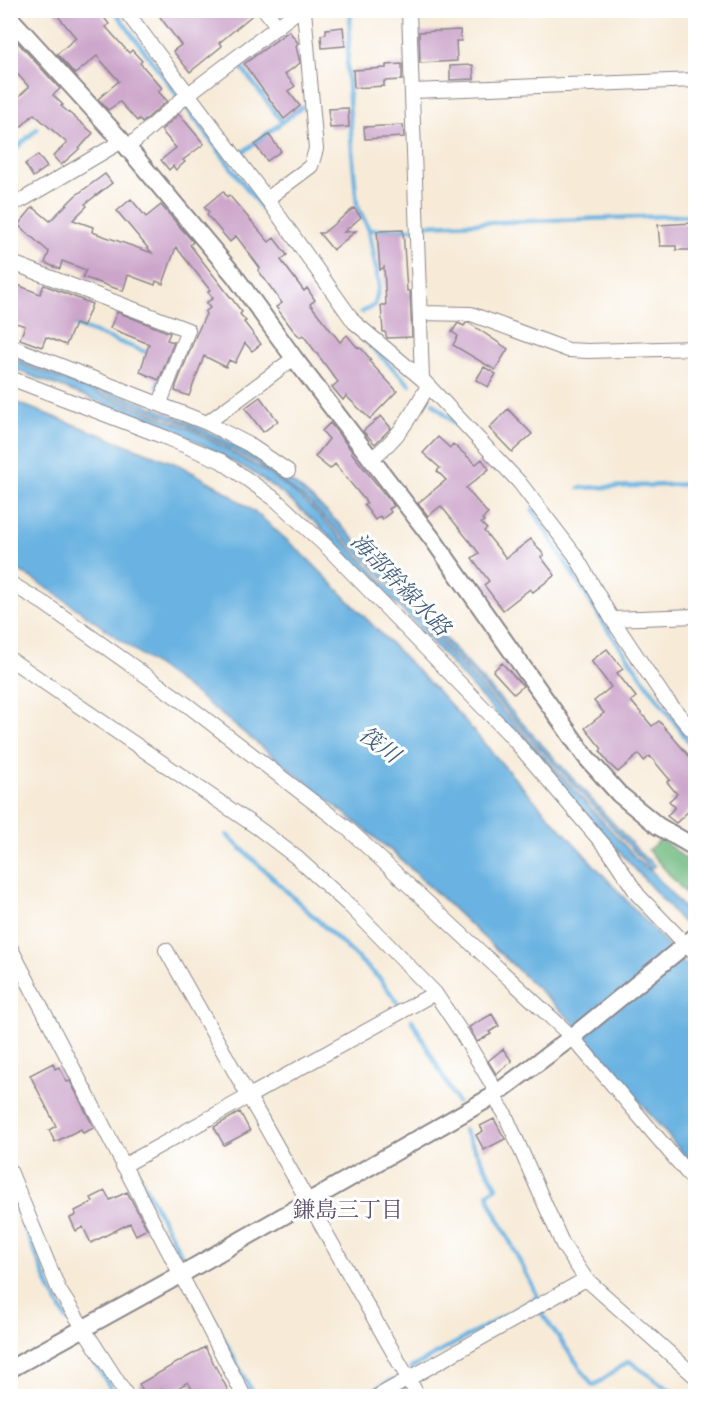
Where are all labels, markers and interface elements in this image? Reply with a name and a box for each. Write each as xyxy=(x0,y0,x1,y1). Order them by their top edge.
water label: 海部幹線水路 xyxy=(344,528,457,643)
water label: 筏川 xyxy=(353,721,406,770)
district label: 鎌島三丁目 xyxy=(293,1197,403,1224)

